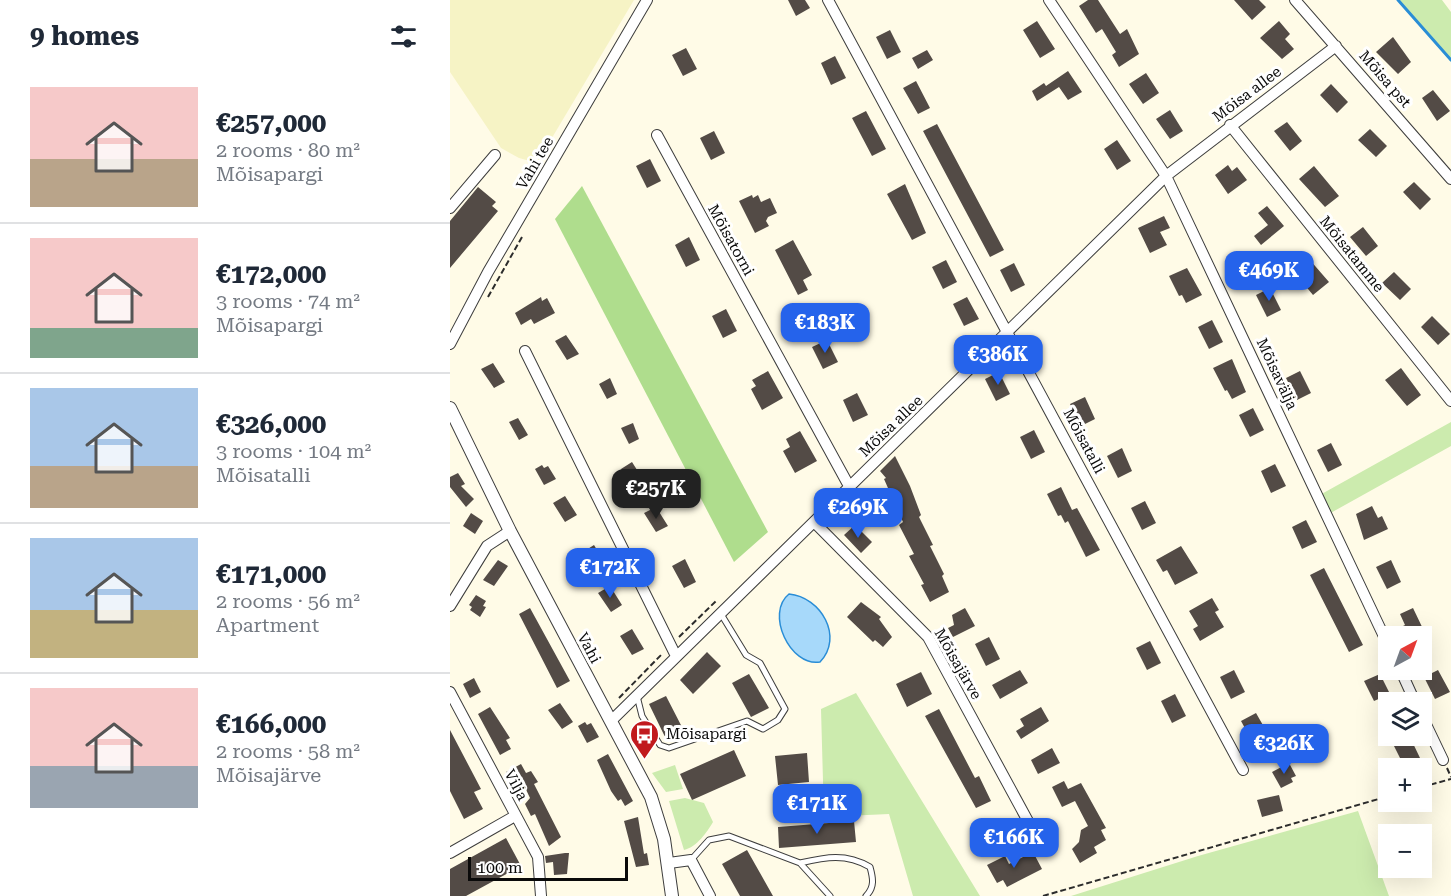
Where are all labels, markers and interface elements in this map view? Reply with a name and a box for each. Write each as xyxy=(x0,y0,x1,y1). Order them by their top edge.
icon: filters xyxy=(387,20,420,53)
text: 9 homes xyxy=(30,21,139,51)
street label: Mõisa pst xyxy=(1355,47,1415,112)
street label: Mõisa allee xyxy=(1209,62,1285,126)
text: €257,000 xyxy=(216,108,326,138)
icon: home xyxy=(78,111,150,183)
street label: Vahi tee xyxy=(513,133,557,193)
text: 2 rooms · 80 m² xyxy=(216,138,360,162)
text: Mõisapargi xyxy=(216,162,323,186)
street label: Mõisatorni xyxy=(704,201,758,279)
street label: Mõisatamme xyxy=(1316,212,1388,296)
pin: €469K xyxy=(1227,251,1311,302)
text: €469K xyxy=(1239,258,1299,282)
text: €172,000 xyxy=(216,259,326,289)
icon: home xyxy=(78,262,150,334)
text: 3 rooms · 74 m² xyxy=(216,289,360,313)
pin: €183K xyxy=(783,303,867,354)
text: €183K xyxy=(795,310,855,334)
text: Mõisapargi xyxy=(216,313,323,337)
pin: €386K xyxy=(956,335,1040,386)
street label: Mõisavälja xyxy=(1253,335,1301,413)
text: €386K xyxy=(968,342,1028,366)
street label: Mõisa allee xyxy=(856,391,926,461)
street label: Mõisatalli xyxy=(1059,405,1109,477)
text: €326,000 xyxy=(216,409,326,439)
icon: home xyxy=(78,412,150,484)
text: 3 rooms · 104 m² xyxy=(216,439,371,463)
text: Mõisatalli xyxy=(216,463,311,487)
pin: €257K xyxy=(614,469,698,520)
text: €257K xyxy=(626,476,686,500)
pin: €269K xyxy=(816,488,900,539)
text: €269K xyxy=(828,495,888,519)
pin: €172K xyxy=(568,548,652,599)
text: €172K xyxy=(580,555,640,579)
text: €171,000 xyxy=(216,559,326,589)
icon: home xyxy=(78,562,150,634)
text: 2 rooms · 56 m² xyxy=(216,589,360,613)
text: Apartment xyxy=(216,613,319,637)
street label: Mõisajärve xyxy=(930,625,986,703)
north arrow xyxy=(1378,626,1432,680)
map controls xyxy=(1378,626,1432,878)
street label: Vahi xyxy=(574,630,605,667)
button: layers xyxy=(1378,692,1432,746)
text: €166,000 xyxy=(216,709,326,739)
icon: home xyxy=(78,712,150,784)
bus stop icon: Mõisapargi xyxy=(629,718,661,760)
pin: €326K xyxy=(1242,724,1326,775)
place label: Mõisapargi xyxy=(666,725,747,743)
text: €326K xyxy=(1254,731,1314,755)
text: 2 rooms · 58 m² xyxy=(216,739,360,763)
button: + xyxy=(1378,758,1432,812)
text: Mõisajärve xyxy=(216,763,321,787)
street label: Vilja xyxy=(500,766,532,804)
pin: €171K xyxy=(775,784,859,835)
text: €171K xyxy=(787,791,847,815)
pin: €166K xyxy=(972,818,1056,869)
button: − xyxy=(1378,824,1432,878)
text: €166K xyxy=(984,825,1044,849)
scale bar xyxy=(468,854,628,882)
text: 100 m xyxy=(477,858,523,877)

